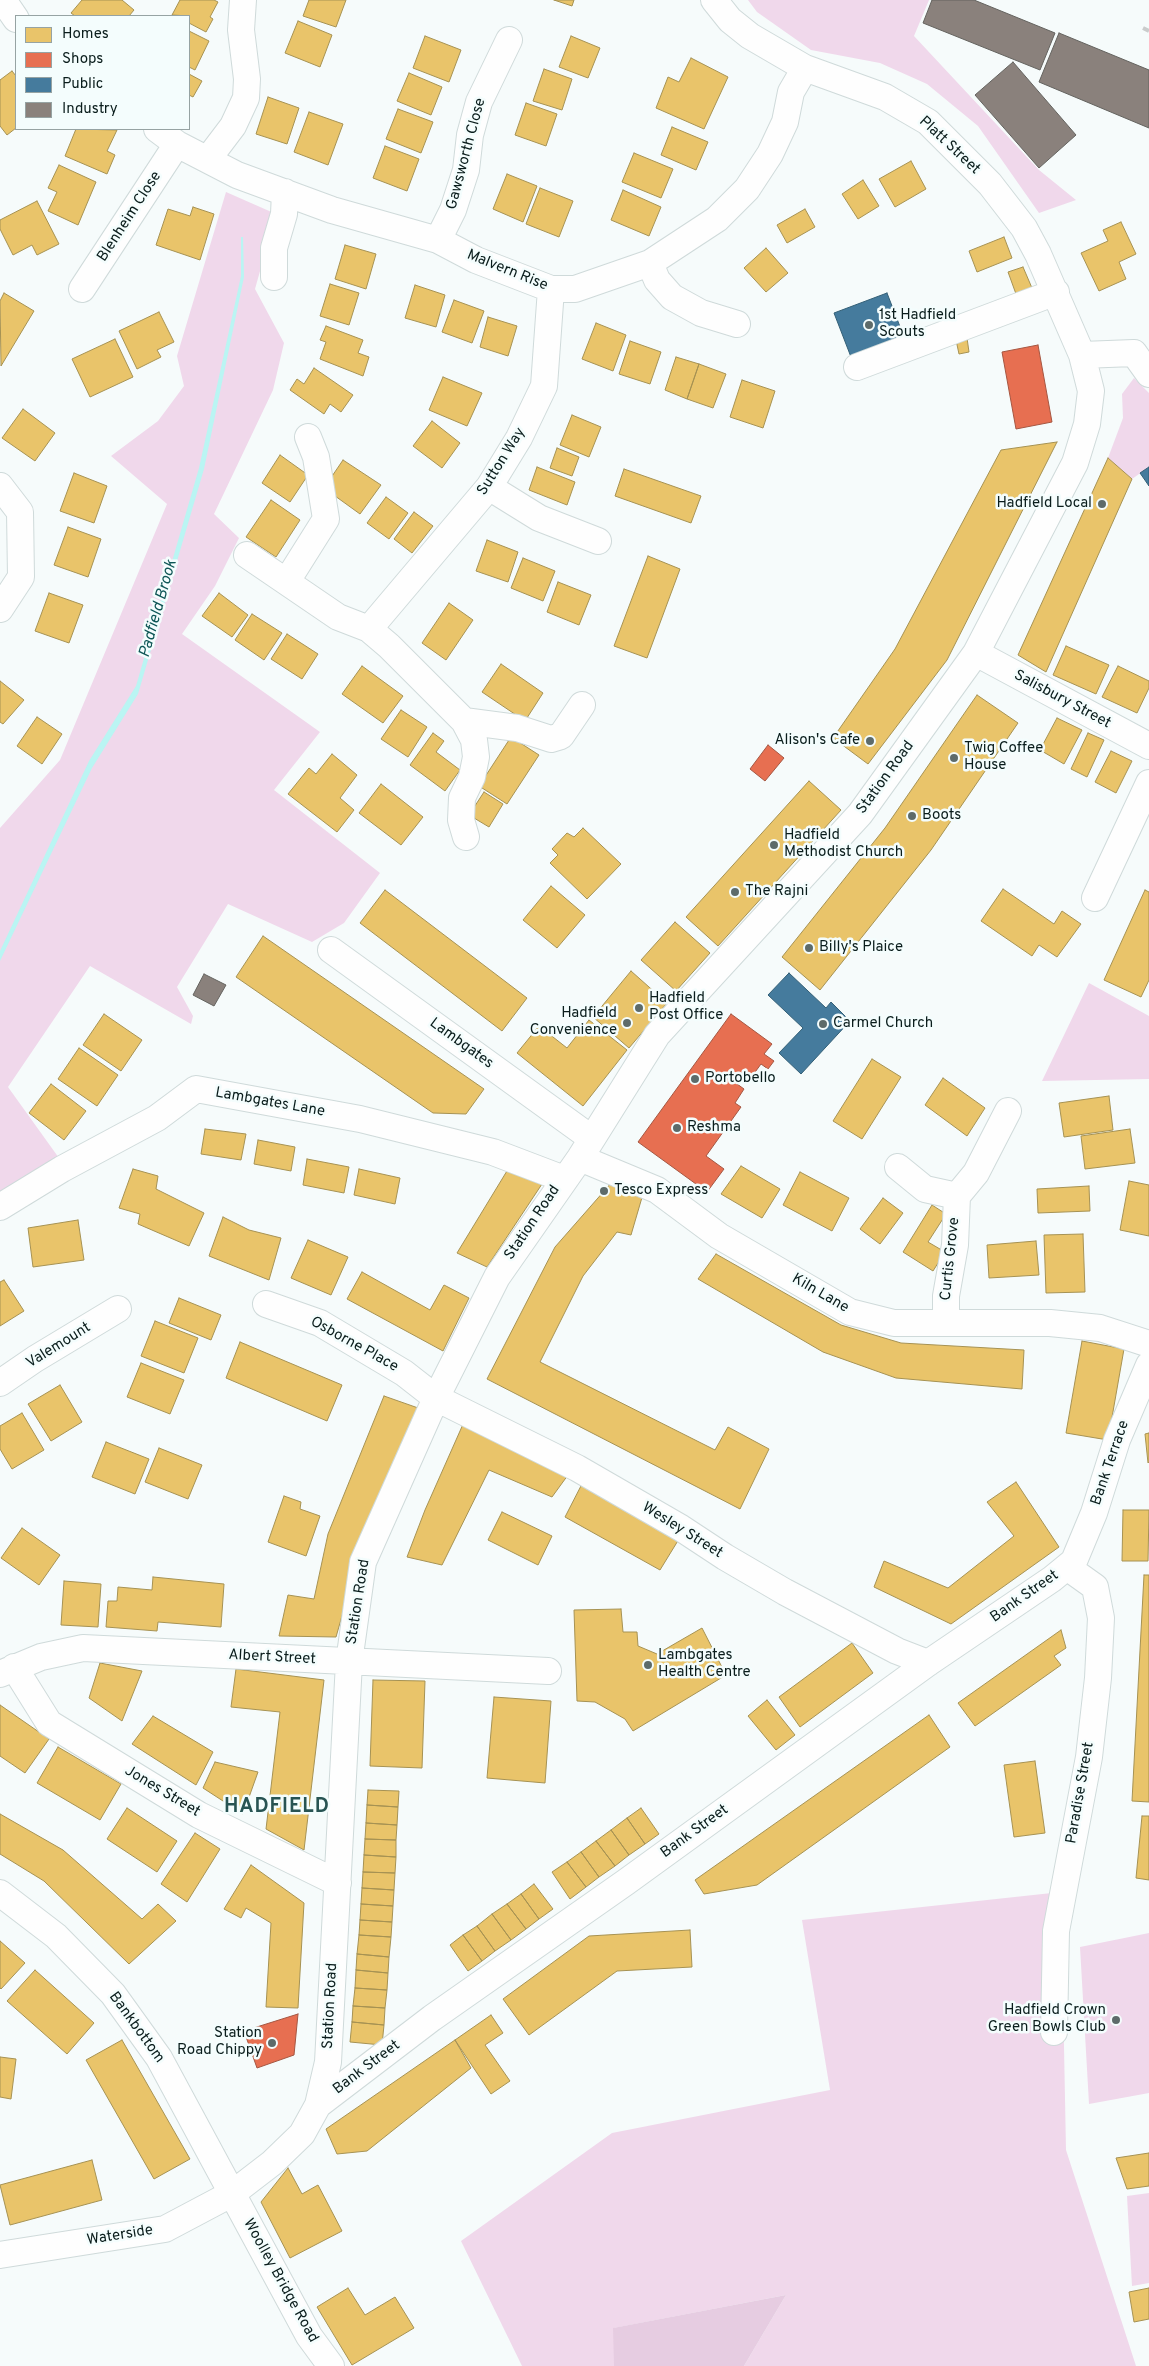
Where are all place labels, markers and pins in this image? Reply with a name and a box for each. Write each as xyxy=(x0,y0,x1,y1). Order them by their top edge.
place label: 1st Hadfield Scouts xyxy=(879,307,956,342)
marker: 1st Hadfield Scouts xyxy=(863,319,875,331)
place label: Hadfield Local xyxy=(996,495,1092,513)
marker: Hadfield Local xyxy=(1096,498,1108,510)
place label: Alison's Cafe xyxy=(774,732,860,750)
marker: Alison's Cafe xyxy=(864,735,876,747)
place label: Twig Coffee House xyxy=(964,740,1043,775)
marker: Twig Coffee House xyxy=(948,752,960,764)
place label: Boots xyxy=(922,807,961,825)
marker: Boots xyxy=(906,810,918,822)
place label: Hadfield Methodist Church xyxy=(784,827,903,862)
marker: Hadfield Methodist Church xyxy=(768,839,780,851)
place label: The Rajni xyxy=(745,883,808,901)
marker: The Rajni xyxy=(729,886,741,898)
place label: Billy's Plaice xyxy=(819,939,903,957)
marker: Billy's Plaice xyxy=(803,942,815,954)
place label: Hadfield Post Office xyxy=(649,990,723,1025)
marker: Hadfield Post Office xyxy=(633,1002,645,1014)
place label: Hadfield Convenience xyxy=(530,1005,617,1040)
place label: Carmel Church xyxy=(833,1015,933,1033)
marker: Hadfield Convenience xyxy=(621,1017,633,1029)
marker: Carmel Church xyxy=(817,1018,829,1030)
place label: Portobello xyxy=(705,1070,776,1088)
marker: Portobello xyxy=(689,1073,701,1085)
place label: Reshma xyxy=(687,1119,741,1137)
marker: Reshma xyxy=(671,1122,683,1134)
place label: Tesco Express xyxy=(614,1182,708,1200)
marker: Tesco Express xyxy=(598,1185,610,1197)
place label: Lambgates Health Centre xyxy=(658,1647,751,1682)
marker: Lambgates Health Centre xyxy=(642,1659,654,1671)
place label: Hadfield Crown Green Bowls Club xyxy=(988,2002,1106,2037)
marker: Hadfield Crown Green Bowls Club xyxy=(1110,2014,1122,2026)
place label: Station Road Chippy xyxy=(177,2025,262,2060)
marker: Station Road Chippy xyxy=(266,2037,278,2049)

